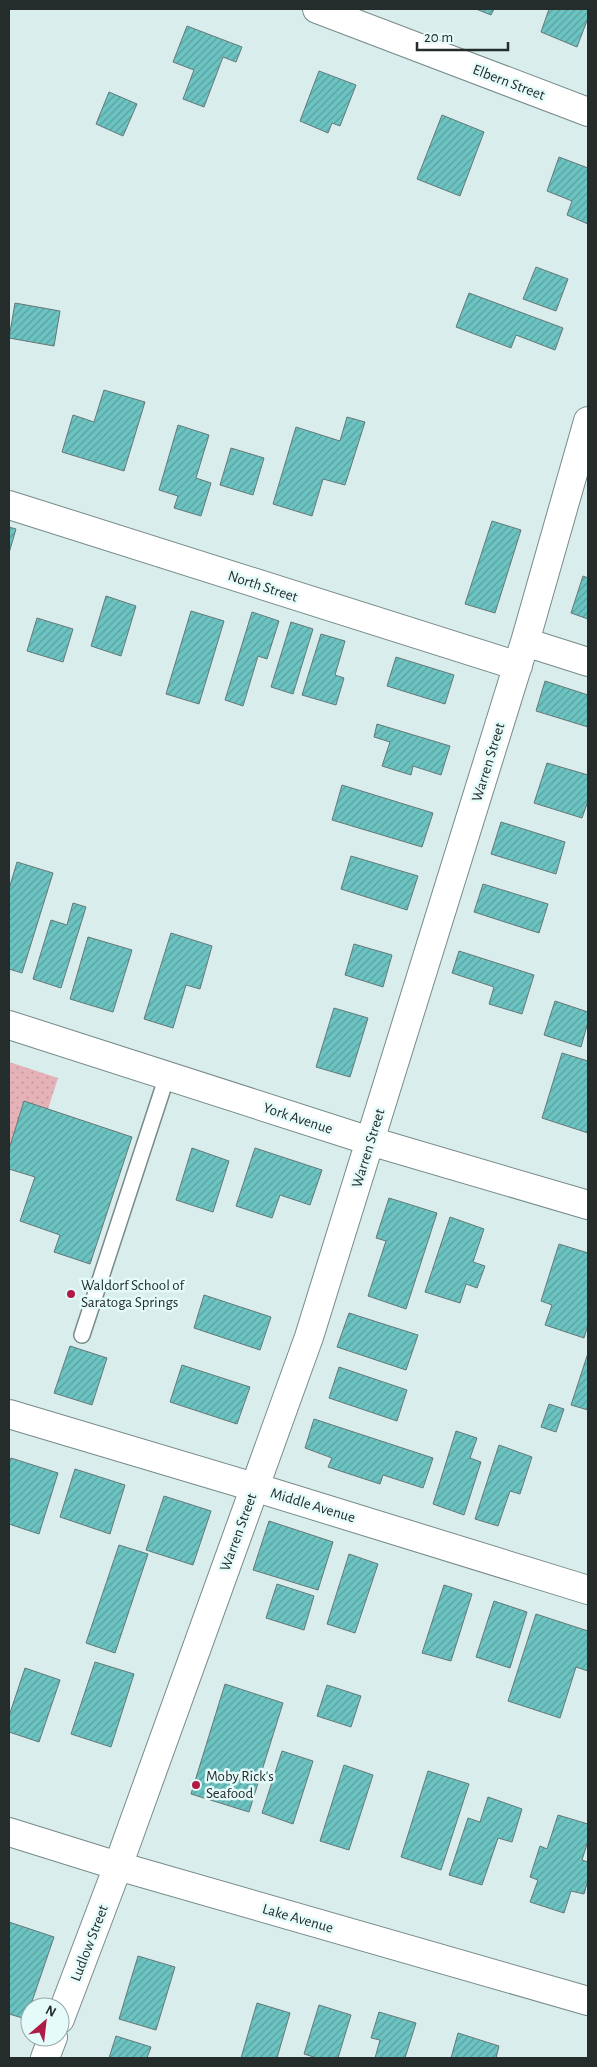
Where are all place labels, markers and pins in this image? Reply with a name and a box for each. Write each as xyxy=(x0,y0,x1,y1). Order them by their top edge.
place label: Waldorf School of Saratoga Springs xyxy=(81,1278,185,1310)
marker: Waldorf School of Saratoga Springs xyxy=(65,1288,77,1300)
place label: Moby Rick's Seafood xyxy=(206,1769,274,1801)
marker: Moby Rick's Seafood xyxy=(190,1779,202,1791)

